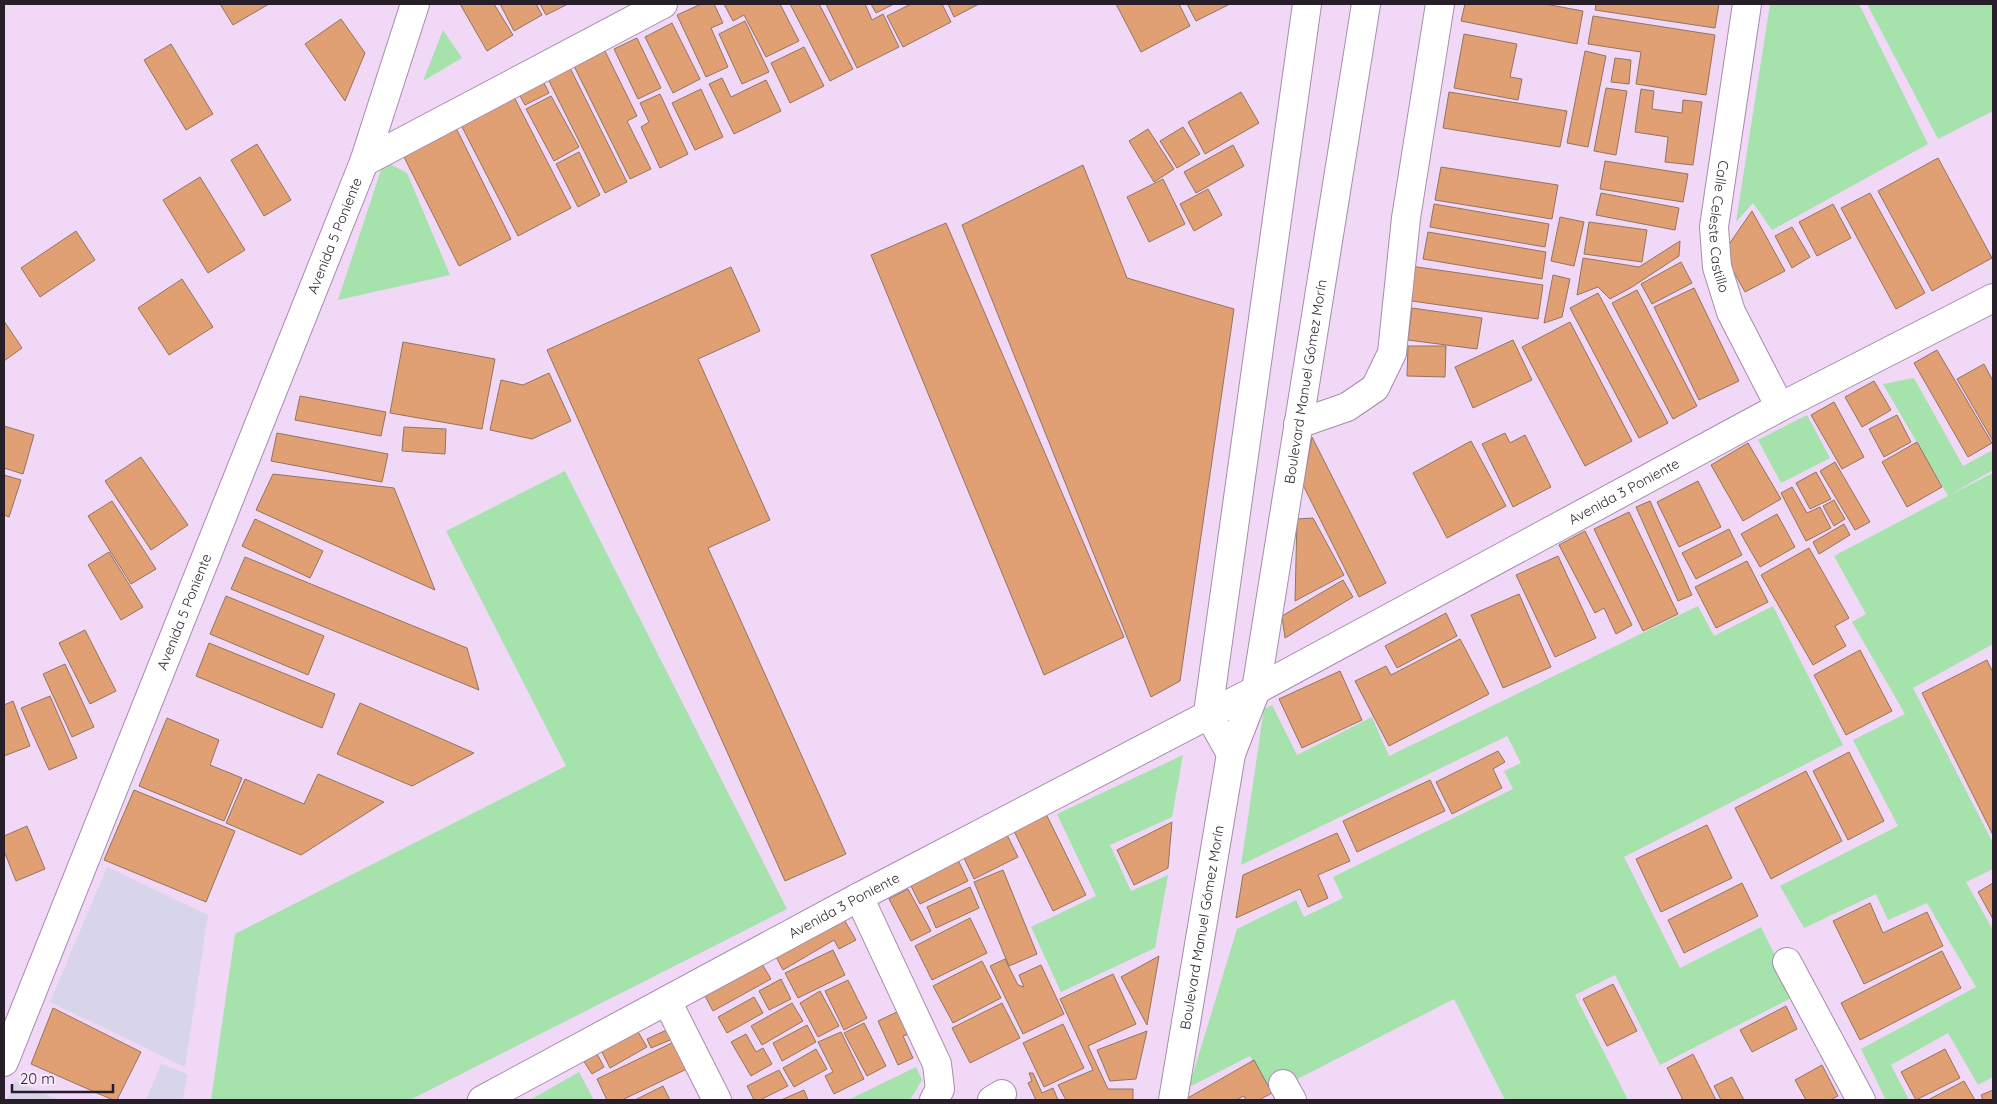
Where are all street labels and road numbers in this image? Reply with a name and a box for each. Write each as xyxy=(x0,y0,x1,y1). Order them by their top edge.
street label: Calle Celeste Castillo xyxy=(1705,159,1733,295)
street label: Avenida 5 Poniente xyxy=(303,175,366,296)
street label: Boulevard Manuel Gómez Morín xyxy=(1280,278,1331,485)
street label: Avenida 3 Poniente xyxy=(1565,454,1683,529)
street label: Avenida 5 Poniente xyxy=(153,551,215,672)
street label: Boulevard Manuel Gómez Morín xyxy=(1176,824,1228,1031)
street label: Avenida 3 Poniente xyxy=(785,868,903,942)

